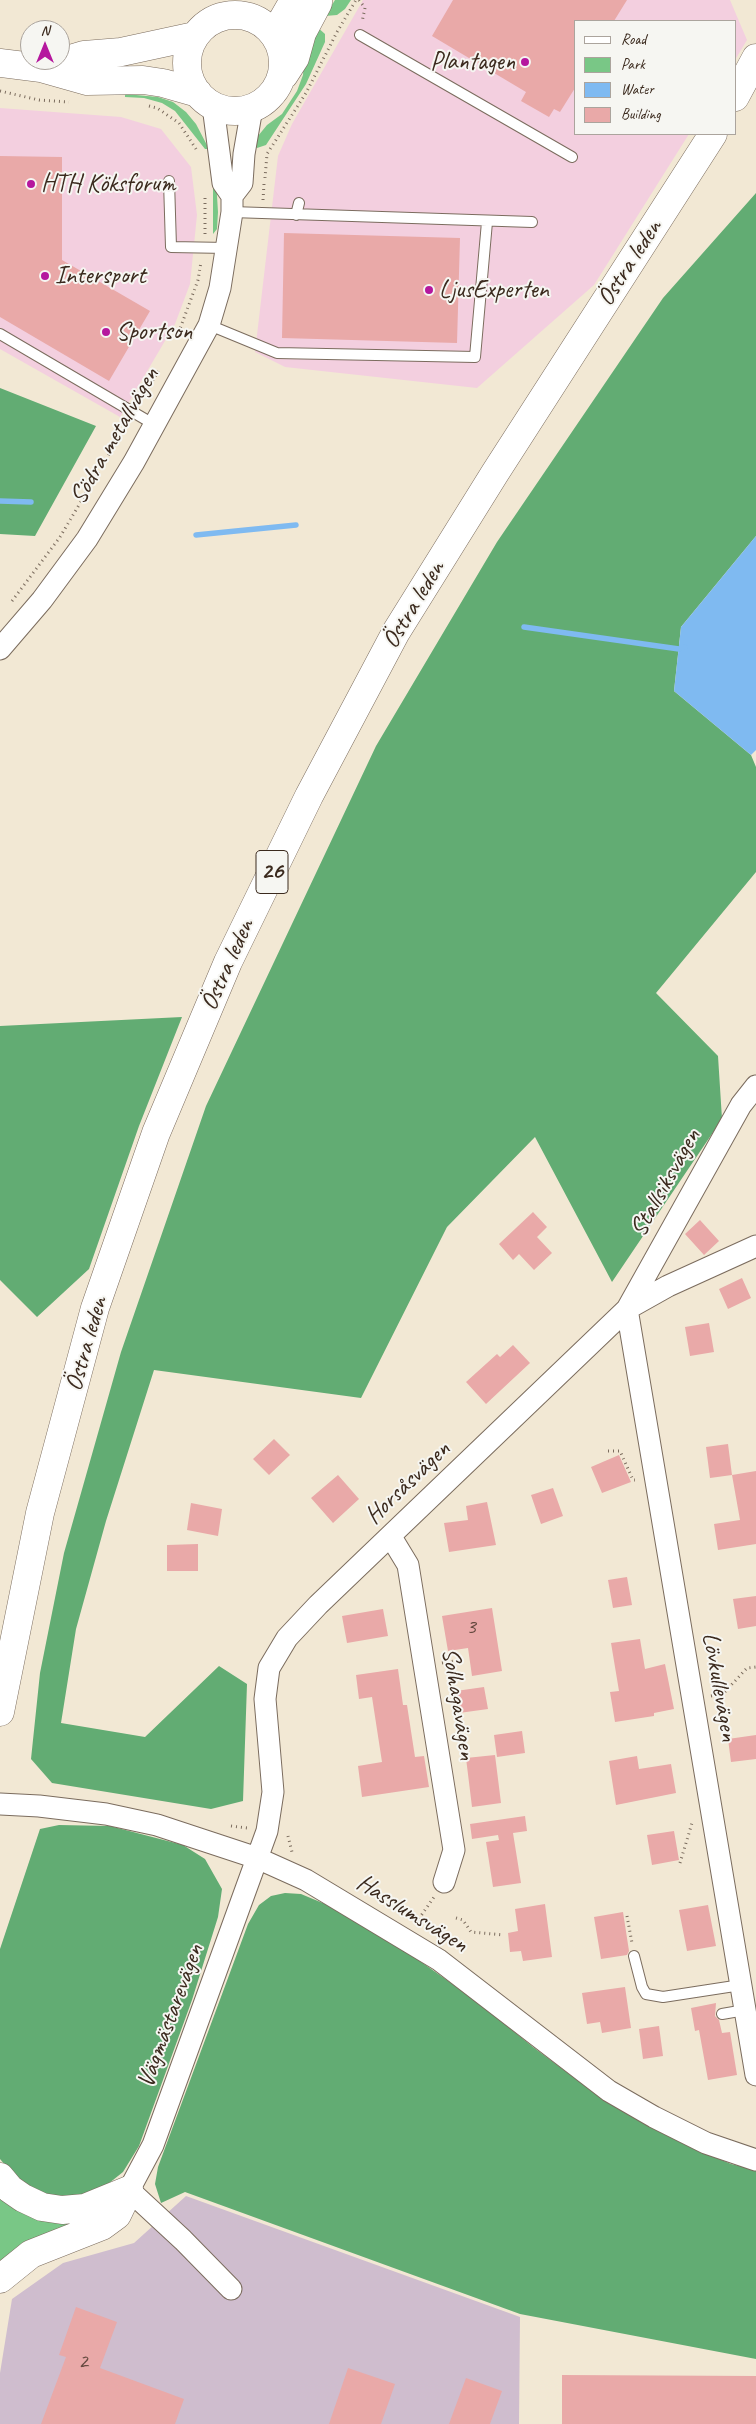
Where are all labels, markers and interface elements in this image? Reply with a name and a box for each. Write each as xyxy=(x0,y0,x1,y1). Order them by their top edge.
north arrow xyxy=(20,20,70,70)
legend xyxy=(574,20,736,135)
text: N xyxy=(41,22,49,39)
text: Road xyxy=(621,30,646,49)
place label: Plantagen xyxy=(430,47,515,77)
text: Park xyxy=(621,55,645,74)
marker: Plantagen xyxy=(519,56,531,68)
text: Water xyxy=(621,80,654,99)
text: Building xyxy=(621,105,660,124)
place label: HTH Köksforum xyxy=(41,169,175,199)
marker: HTH Köksforum xyxy=(25,178,37,190)
street label: Östra leden xyxy=(591,214,669,312)
place label: Intersport xyxy=(55,261,145,291)
marker: Intersport xyxy=(39,270,51,282)
place label: LjusExperten xyxy=(439,275,549,305)
marker: LjusExperten xyxy=(423,284,435,296)
place label: Sportson xyxy=(116,317,192,347)
marker: Sportson xyxy=(100,326,112,338)
street label: Södra metallvägen xyxy=(64,362,166,510)
street label: Östra leden xyxy=(376,556,452,654)
road number: 26 xyxy=(256,850,288,894)
street label: Östra leden xyxy=(195,915,261,1015)
street label: Stallsiksvägen xyxy=(624,1124,708,1242)
street label: Östra leden xyxy=(59,1293,115,1395)
street label: Horsåsvägen xyxy=(359,1435,457,1531)
house number: 3 xyxy=(466,1614,476,1640)
street label: Lövkullevägen xyxy=(695,1630,743,1744)
street label: Solhagavägen xyxy=(434,1646,482,1762)
street label: Hasslumsvägen xyxy=(351,1868,473,1960)
street label: Vägmästarevägen xyxy=(131,1940,211,2092)
house number: 2 xyxy=(78,2349,88,2375)

